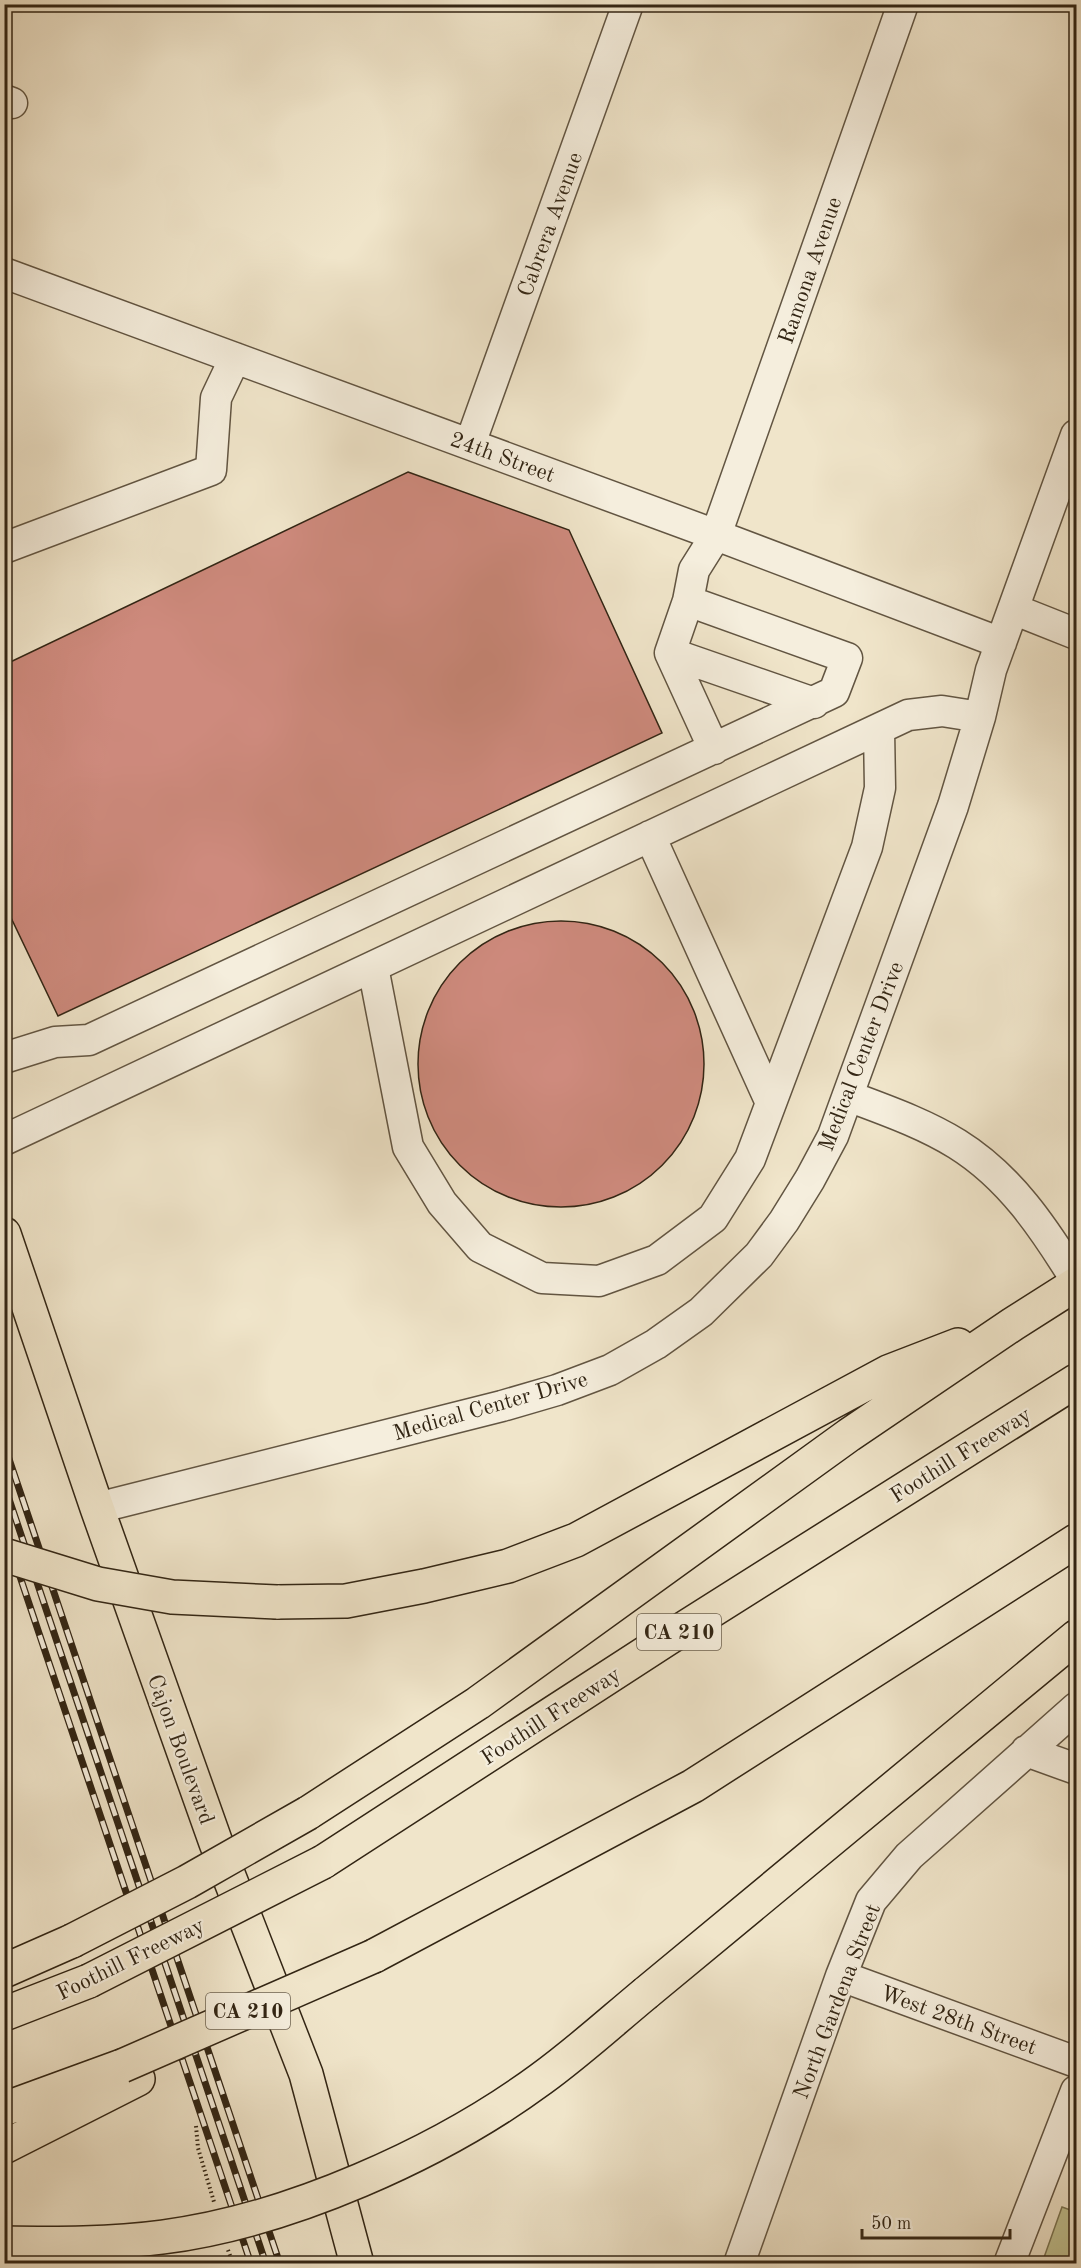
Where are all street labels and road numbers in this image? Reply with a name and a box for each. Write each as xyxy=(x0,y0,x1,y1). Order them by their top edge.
street label: Cabrera Avenue xyxy=(515,150,587,300)
street label: Ramona Avenue xyxy=(775,194,846,347)
street label: 24th Street xyxy=(447,429,558,487)
street label: Medical Center Drive xyxy=(816,959,908,1155)
street label: Medical Center Drive xyxy=(391,1369,590,1445)
street label: Foothill Freeway xyxy=(887,1403,1036,1508)
road number: CA 210 xyxy=(637,1614,721,1650)
street label: Foothill Freeway xyxy=(477,1663,625,1770)
street label: Cajon Boulevard xyxy=(143,1672,217,1828)
street label: North Gardena Street xyxy=(790,1901,885,2102)
street label: Foothill Freeway xyxy=(54,1914,209,2005)
street label: West 28th Street xyxy=(877,1982,1039,2059)
road number: CA 210 xyxy=(206,1993,290,2029)

